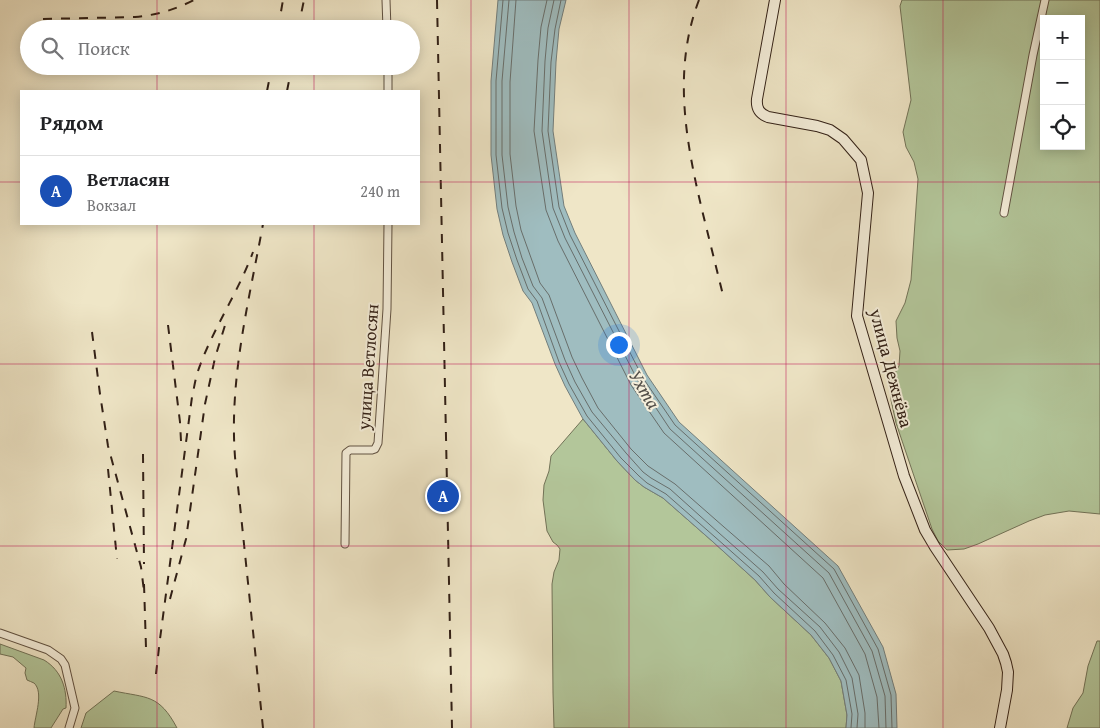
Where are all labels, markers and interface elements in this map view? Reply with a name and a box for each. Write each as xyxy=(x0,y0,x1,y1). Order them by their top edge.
map controls xyxy=(1040,15,1085,150)
button: + xyxy=(1040,15,1085,60)
search box xyxy=(20,20,420,75)
icon: search xyxy=(38,34,66,62)
text: Поиск xyxy=(78,34,130,62)
button: − xyxy=(1040,60,1085,105)
button: locate xyxy=(1040,105,1085,150)
text: Рядом xyxy=(40,107,103,138)
text: Ветласян xyxy=(87,165,170,193)
text: A xyxy=(51,179,61,203)
text: 240 m xyxy=(360,179,400,203)
text: Вокзал xyxy=(87,193,136,217)
street label: улица Ветлосян xyxy=(350,303,385,432)
street label: улица Дежнёва xyxy=(862,305,920,431)
your location xyxy=(606,332,632,358)
water label: Ухта xyxy=(622,364,668,414)
pin: A xyxy=(427,477,459,515)

